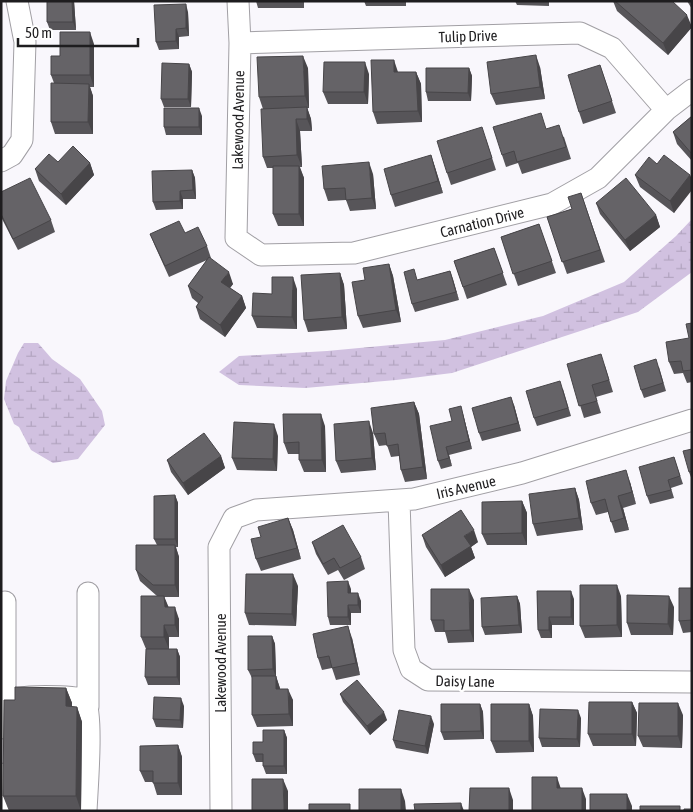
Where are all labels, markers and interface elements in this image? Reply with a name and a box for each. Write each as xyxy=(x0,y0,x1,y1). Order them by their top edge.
scale bar xyxy=(18,15,138,47)
text: 50 m xyxy=(25,24,52,41)
street label: Tulip Drive xyxy=(438,26,498,46)
street label: Lakewood Avenue xyxy=(229,70,247,170)
street label: Carnation Drive xyxy=(438,203,526,241)
street label: Iris Avenue xyxy=(435,472,498,502)
street label: Lakewood Avenue xyxy=(212,613,229,713)
street label: Daisy Lane xyxy=(435,672,495,690)

